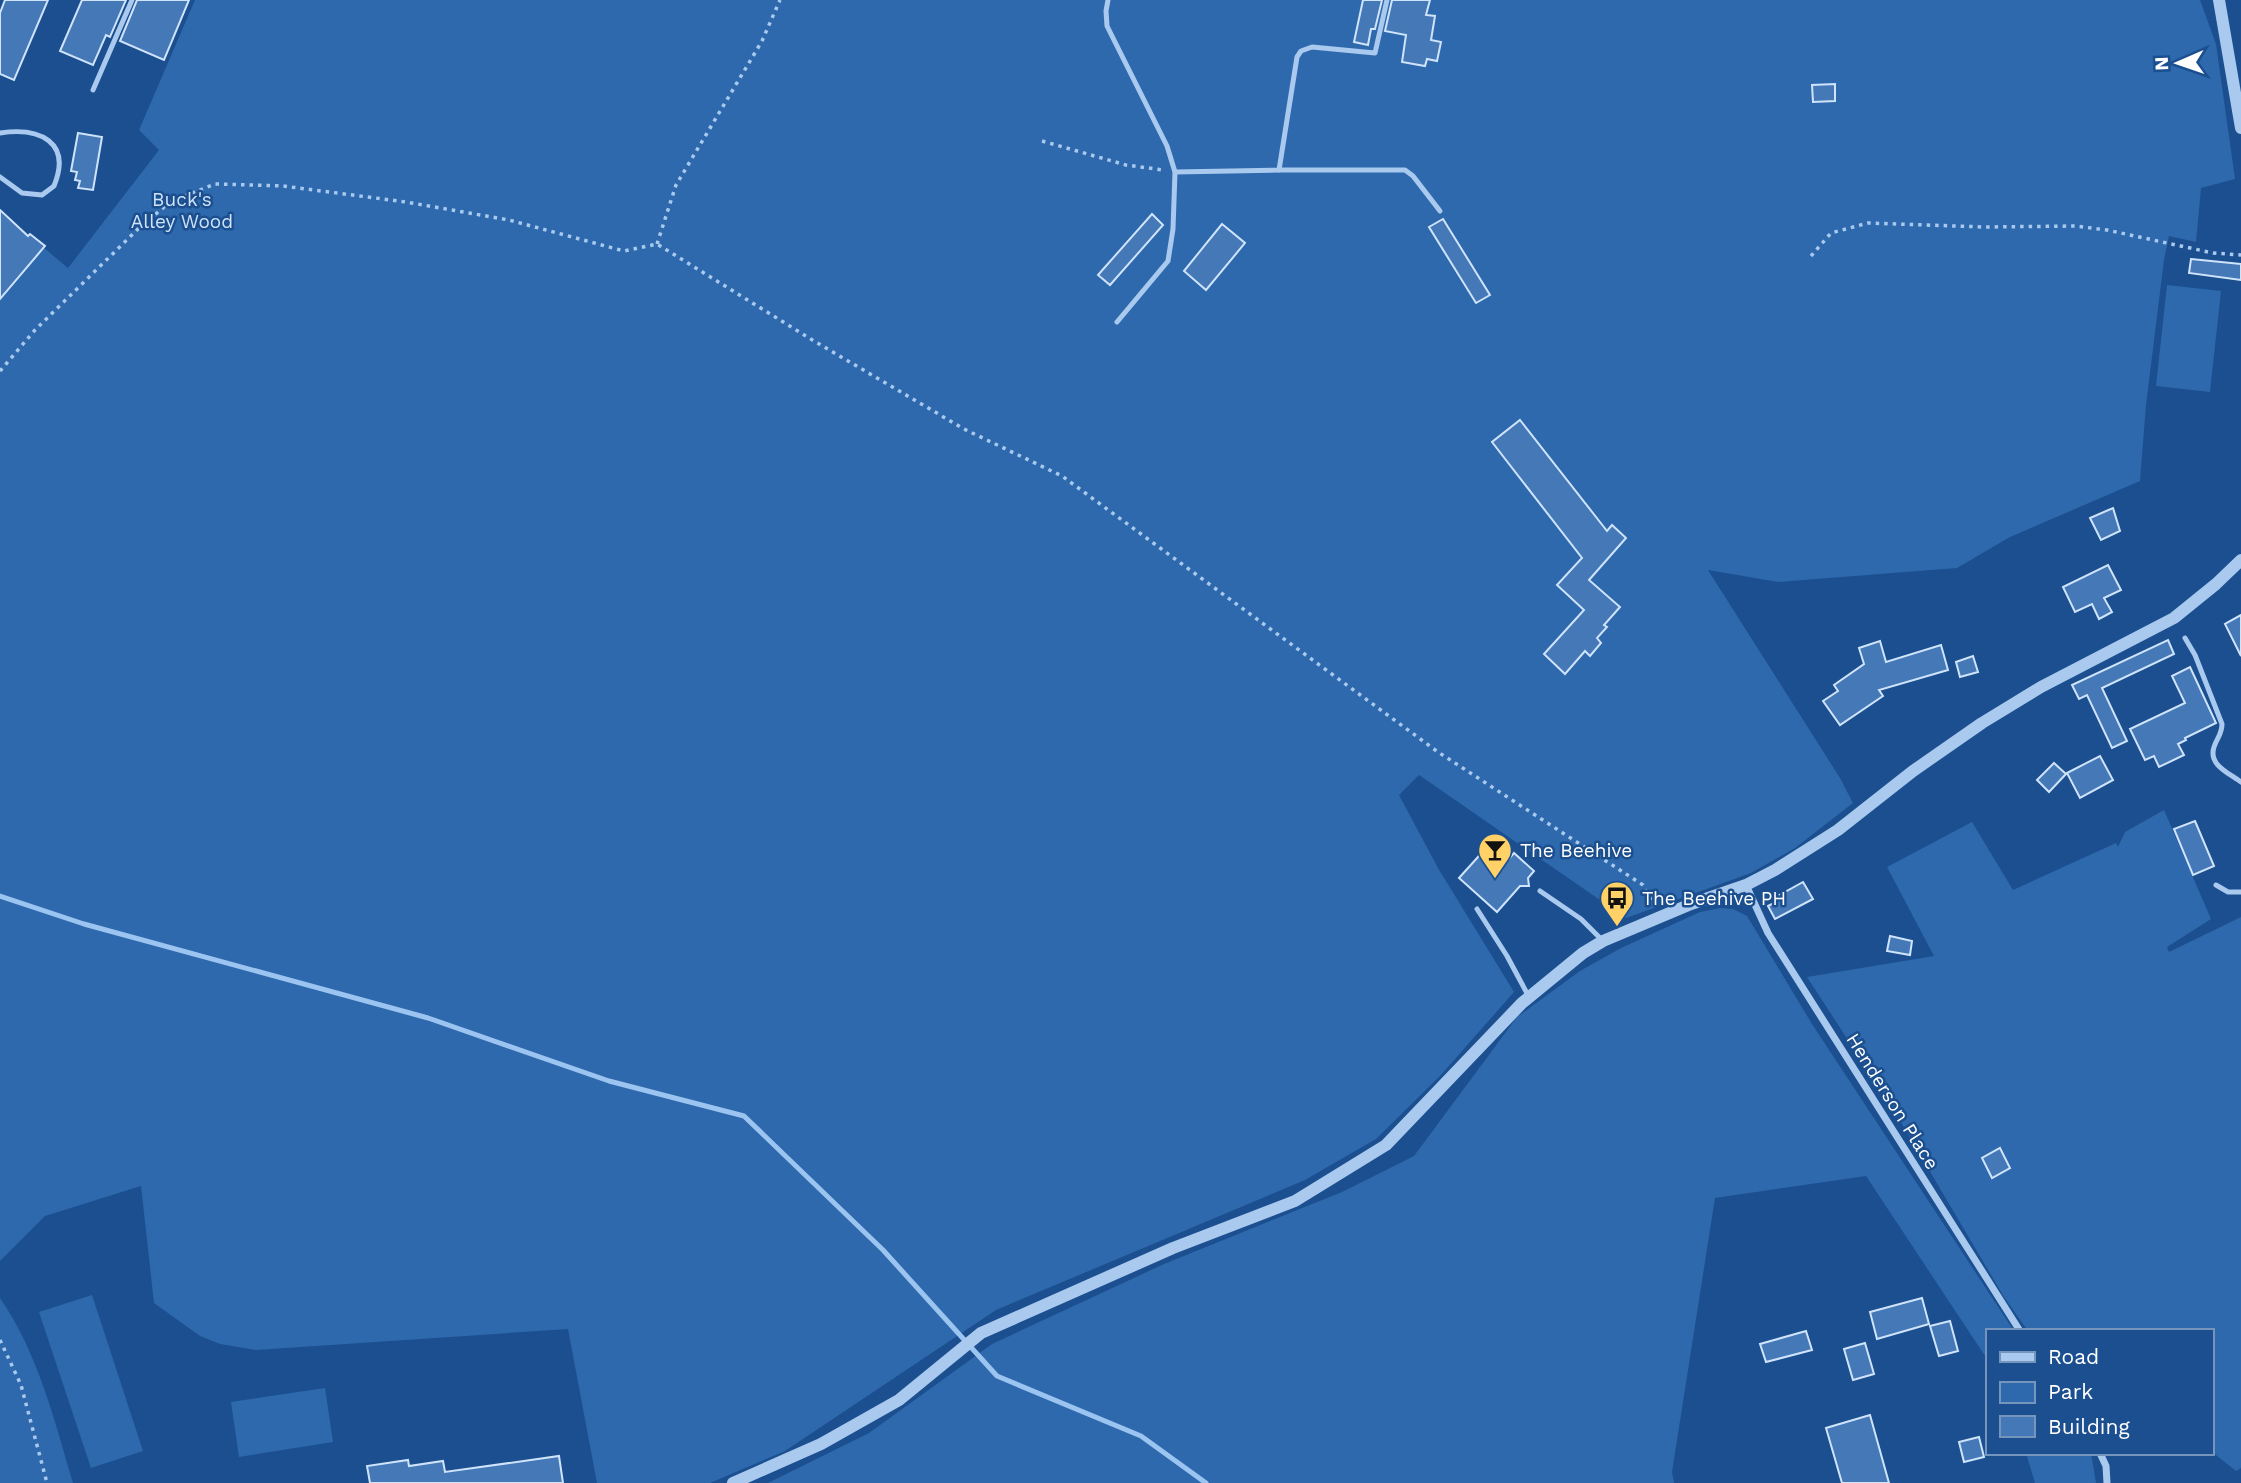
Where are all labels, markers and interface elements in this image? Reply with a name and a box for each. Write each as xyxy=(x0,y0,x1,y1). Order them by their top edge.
north arrow xyxy=(2143,28,2213,98)
text: N xyxy=(2150,56,2173,71)
park label: Buck's Alley Wood xyxy=(131,188,233,233)
bar icon: The Beehive xyxy=(1476,831,1514,880)
place label: The Beehive xyxy=(1520,839,1632,862)
bus stop icon: The Beehive PH xyxy=(1598,879,1636,928)
place label: The Beehive PH xyxy=(1642,887,1786,910)
street label: Henderson Place xyxy=(1841,1029,1944,1174)
legend xyxy=(1986,1329,2213,1455)
text: Road xyxy=(2048,1344,2099,1369)
text: Park xyxy=(2048,1379,2093,1404)
text: Building xyxy=(2048,1414,2130,1439)

